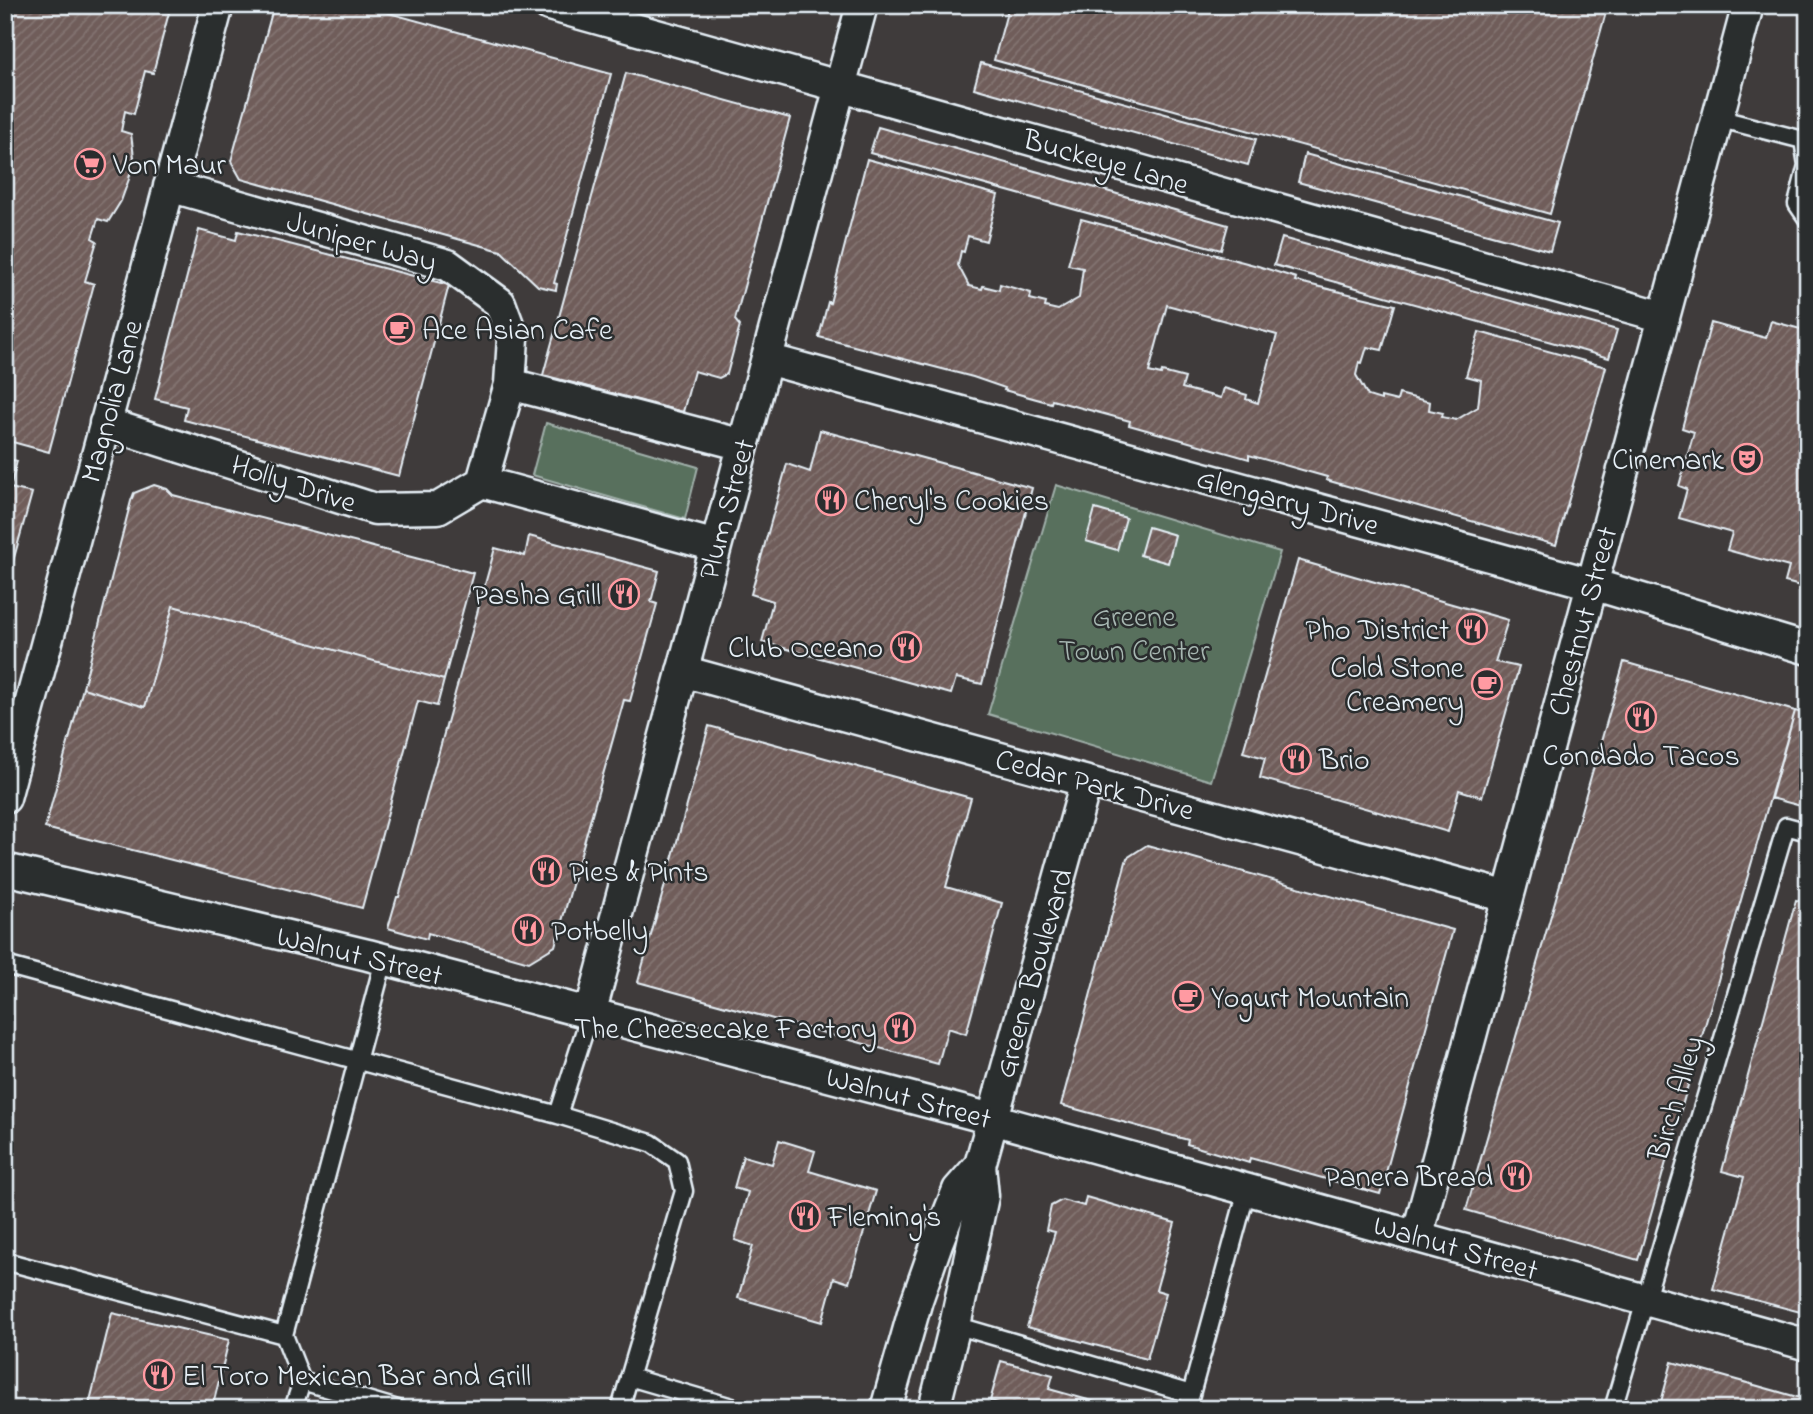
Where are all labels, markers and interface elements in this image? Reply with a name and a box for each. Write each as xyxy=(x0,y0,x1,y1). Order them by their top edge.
street label: Buckeye Lane xyxy=(1016,119,1194,209)
place label: Von Maur xyxy=(112,145,226,189)
supermarket icon: Von Maur xyxy=(73,147,107,181)
street label: Juniper Way xyxy=(281,201,442,286)
place label: Ace Asian Cafe xyxy=(422,310,613,354)
cafe icon: Ace Asian Cafe xyxy=(382,312,416,346)
street label: Magnolia Lane xyxy=(71,315,157,488)
street label: Plum Street xyxy=(689,435,769,585)
place label: Cinemark xyxy=(1612,440,1725,484)
theatre icon: Cinemark xyxy=(1730,442,1764,476)
street label: Holly Drive xyxy=(225,445,362,527)
street label: Glengarry Drive xyxy=(1191,458,1384,550)
place label: Cheryl's Cookies xyxy=(854,481,1049,525)
restaurant icon: Cheryl's Cookies xyxy=(814,483,848,517)
street label: Chestnut Street xyxy=(1538,522,1631,721)
place label: Pasha Grill xyxy=(472,575,601,619)
restaurant icon: Pasha Grill xyxy=(607,577,641,611)
park label: Greene Town Center xyxy=(1058,597,1210,675)
place label: Pho District xyxy=(1305,610,1449,654)
restaurant icon: Pho District xyxy=(1455,612,1489,646)
place label: Club Oceano xyxy=(728,628,883,672)
restaurant icon: Club Oceano xyxy=(889,630,923,664)
place label: Cold Stone Creamery xyxy=(1330,648,1465,726)
cafe icon: Cold Stone Creamery xyxy=(1470,667,1504,701)
restaurant icon: Condado Tacos xyxy=(1624,700,1658,734)
place label: Condado Tacos xyxy=(1542,736,1740,780)
street label: Cedar Park Drive xyxy=(990,739,1199,835)
place label: Brio xyxy=(1318,740,1370,784)
restaurant icon: Brio xyxy=(1279,742,1313,776)
place label: Pies & Pints xyxy=(569,852,709,896)
restaurant icon: Pies & Pints xyxy=(529,854,563,888)
street label: Greene Boulevard xyxy=(985,864,1087,1084)
place label: Potbelly xyxy=(551,911,648,955)
restaurant icon: Potbelly xyxy=(511,913,545,947)
street label: Walnut Street xyxy=(272,916,447,1000)
place label: Yogurt Mountain xyxy=(1211,978,1409,1022)
cafe icon: Yogurt Mountain xyxy=(1171,980,1205,1014)
place label: The Cheesecake Factory xyxy=(574,1009,877,1053)
restaurant icon: The Cheesecake Factory xyxy=(883,1011,917,1045)
street label: Birch Alley xyxy=(1638,1031,1718,1168)
street label: Walnut Street xyxy=(821,1057,996,1143)
place label: Panera Bread xyxy=(1324,1157,1493,1201)
restaurant icon: Panera Bread xyxy=(1499,1159,1533,1193)
place label: Fleming's xyxy=(827,1197,941,1241)
restaurant icon: Fleming's xyxy=(788,1199,822,1233)
street label: Walnut Street xyxy=(1368,1205,1543,1294)
place label: El Toro Mexican Bar and Grill xyxy=(182,1356,531,1400)
restaurant icon: El Toro Mexican Bar and Grill xyxy=(142,1358,176,1392)

